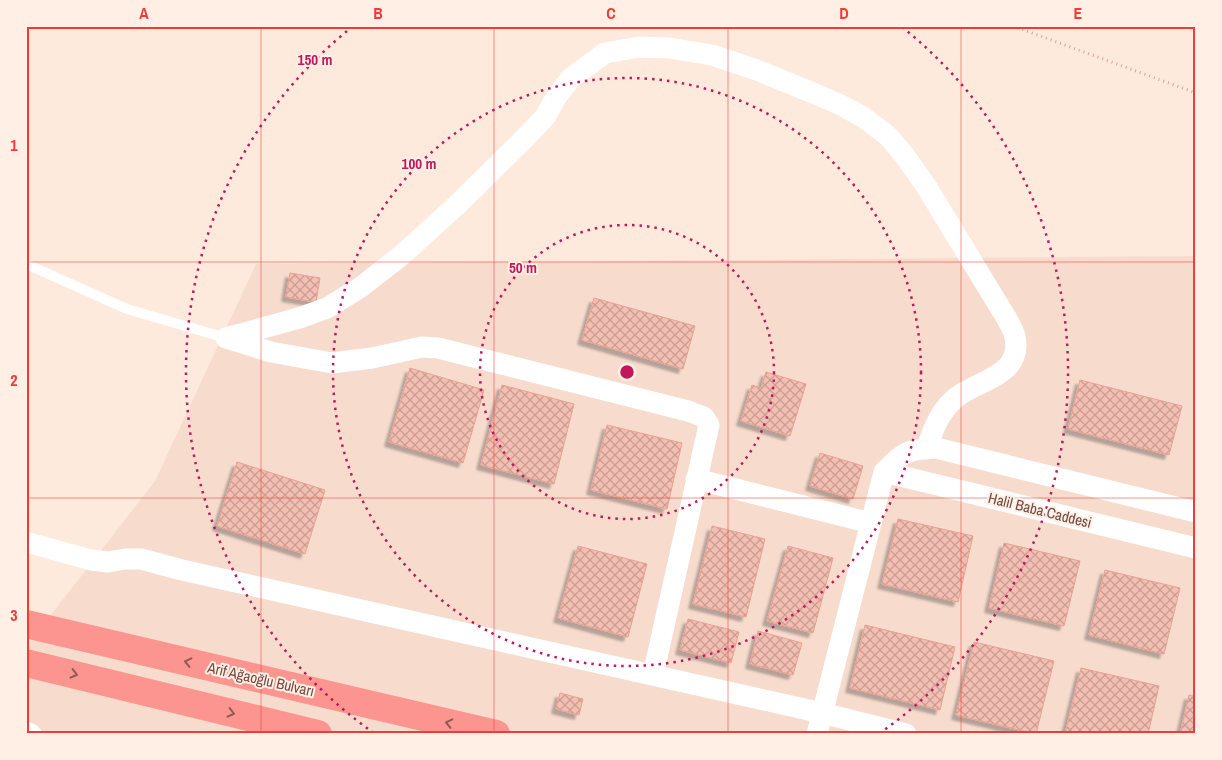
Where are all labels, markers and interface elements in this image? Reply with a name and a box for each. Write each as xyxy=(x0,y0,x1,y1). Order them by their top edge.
text: A xyxy=(139,2,149,24)
text: B xyxy=(373,2,383,24)
text: C xyxy=(606,2,616,24)
text: D xyxy=(839,2,849,24)
text: E xyxy=(1074,2,1083,24)
text: 150 m xyxy=(298,49,332,70)
text: 1 xyxy=(10,134,18,156)
text: 100 m xyxy=(402,153,436,174)
text: 50 m xyxy=(509,257,537,278)
centre of rings xyxy=(618,363,636,381)
text: 2 xyxy=(10,369,18,391)
street label: Halil Baba Caddesi xyxy=(986,487,1094,533)
text: 3 xyxy=(10,604,18,626)
street label: Arif Ağaoğlu Bulvarı xyxy=(205,656,316,701)
one-way arrow xyxy=(184,657,193,668)
one-way arrow xyxy=(69,668,78,679)
one-way arrow xyxy=(227,707,236,718)
one-way arrow xyxy=(444,718,453,729)

